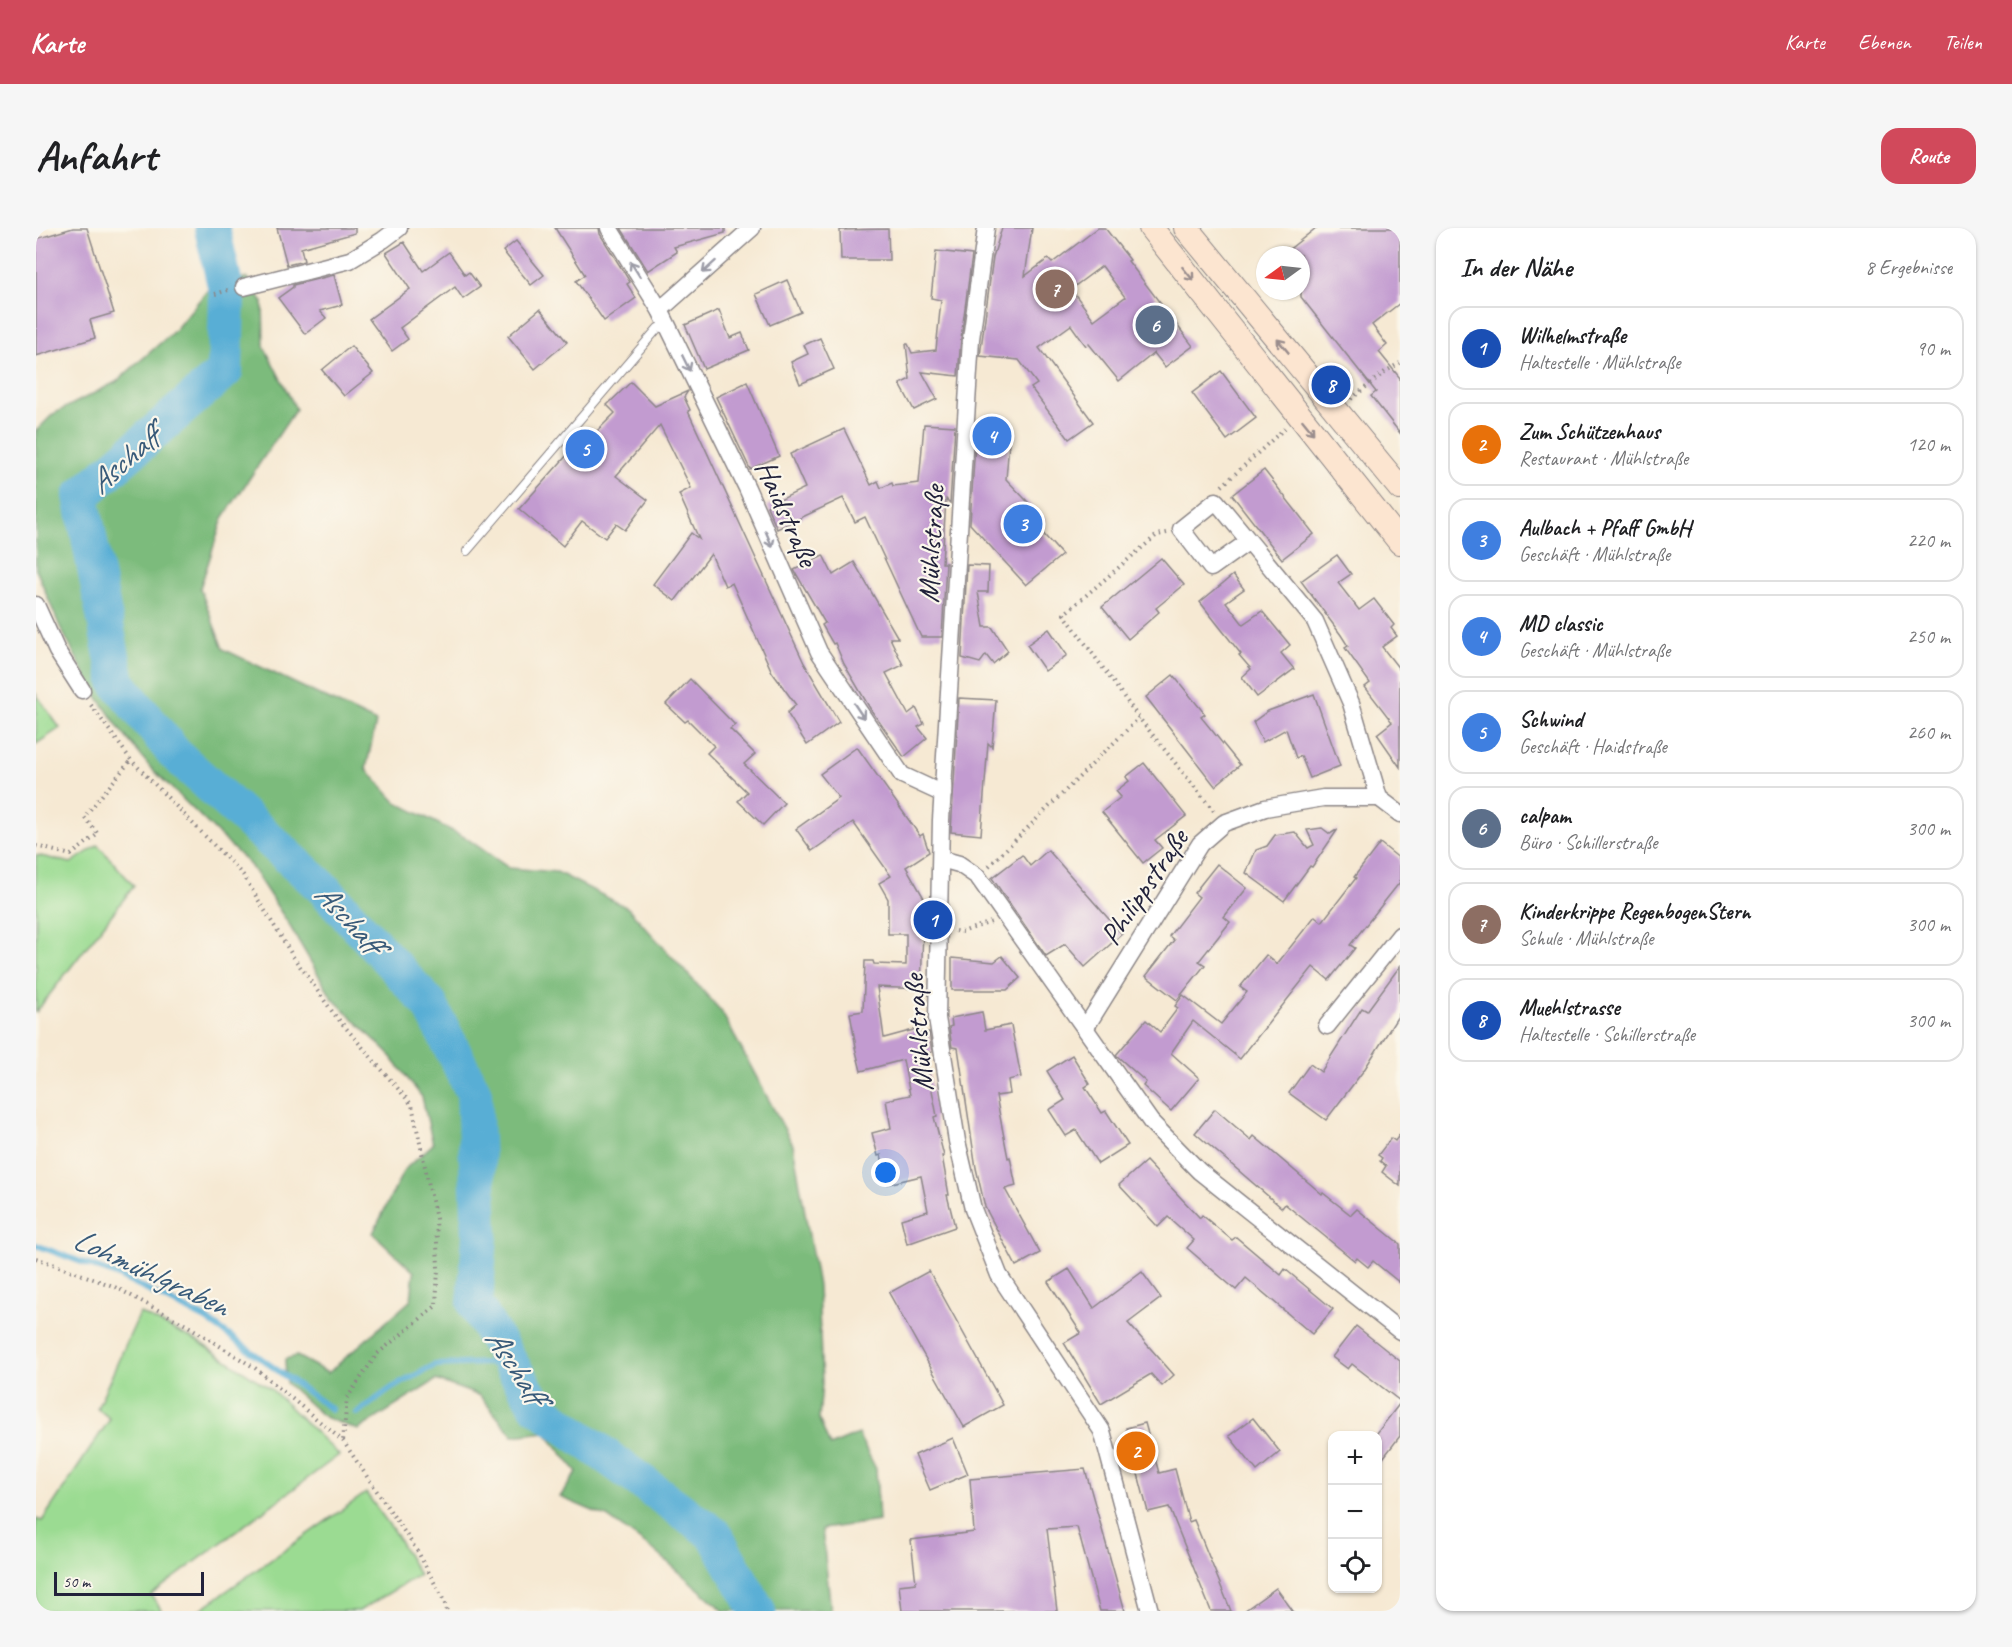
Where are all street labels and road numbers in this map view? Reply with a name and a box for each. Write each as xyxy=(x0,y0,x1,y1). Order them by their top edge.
street label: Haidstraße xyxy=(747,454,828,574)
street label: Mühlstraße xyxy=(909,482,953,604)
street label: Philippstraße xyxy=(1091,820,1198,952)
street label: Mühlstraße xyxy=(894,971,942,1093)

